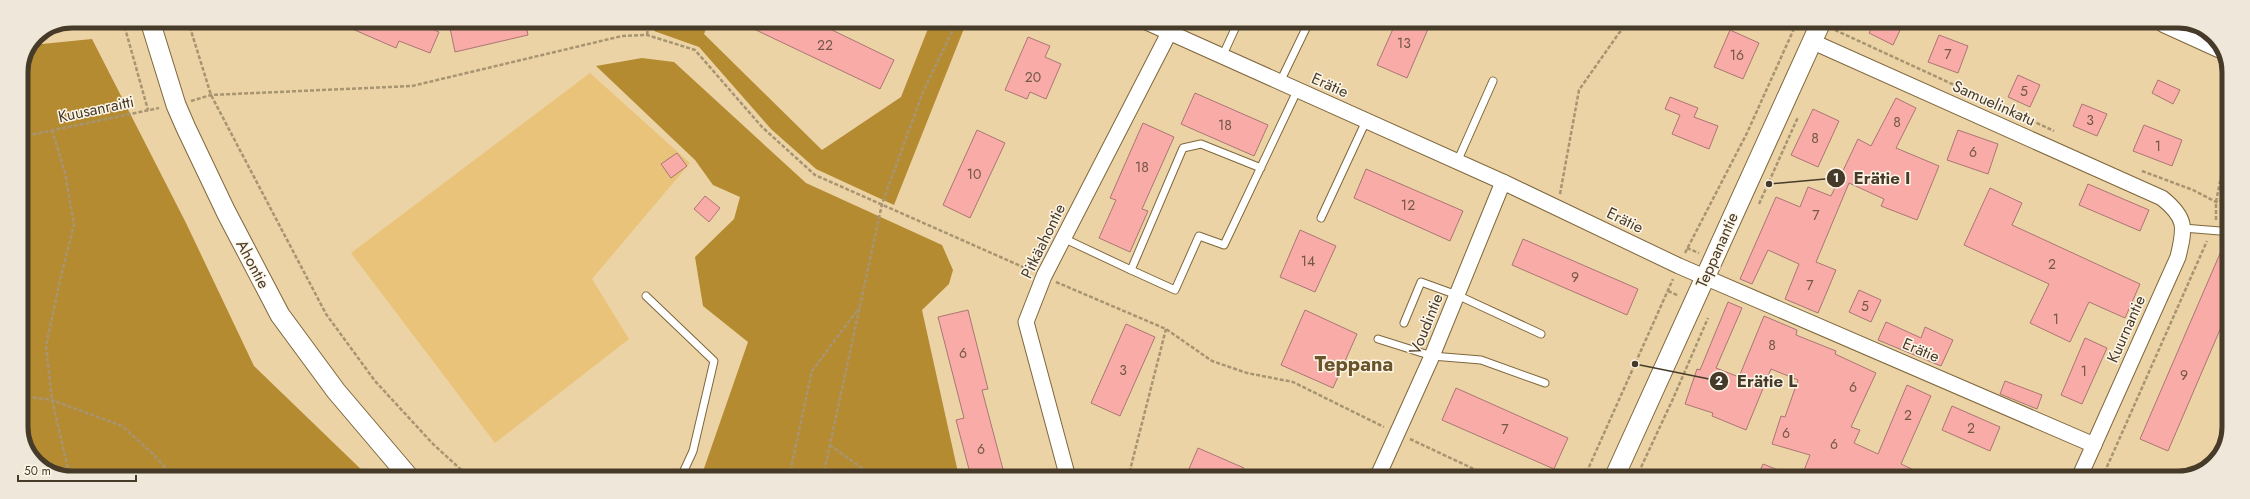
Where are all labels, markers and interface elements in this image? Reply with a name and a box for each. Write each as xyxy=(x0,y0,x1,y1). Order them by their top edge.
house number: 13 xyxy=(1397,33,1411,53)
house number: 22 xyxy=(817,35,833,55)
house number: 7 xyxy=(1944,44,1952,64)
house number: 16 xyxy=(1730,45,1744,65)
house number: 20 xyxy=(1025,67,1041,87)
street label: Erätie xyxy=(1308,67,1352,103)
street label: Samuelinkatu xyxy=(1949,74,2039,132)
house number: 5 xyxy=(2020,81,2028,101)
street label: Kuusanraitti xyxy=(56,90,136,128)
house number: 3 xyxy=(2086,110,2094,130)
house number: 8 xyxy=(1893,112,1901,132)
house number: 18 xyxy=(1218,115,1232,135)
house number: 8 xyxy=(1811,128,1819,148)
house number: 1 xyxy=(2155,136,2161,156)
house number: 6 xyxy=(1969,142,1977,162)
house number: 18 xyxy=(1135,157,1149,177)
house number: 10 xyxy=(967,164,981,184)
callout: Erätie I xyxy=(1826,164,1919,193)
text: Erätie I xyxy=(1854,166,1910,190)
text: 1 xyxy=(1833,169,1839,187)
house number: 12 xyxy=(1401,195,1415,215)
street label: Pitkäahontie xyxy=(1015,200,1071,282)
street label: Erätie xyxy=(1603,201,1647,239)
house number: 7 xyxy=(1812,205,1820,225)
street label: Teppanantie xyxy=(1690,208,1744,292)
street label: Ahontie xyxy=(231,235,275,293)
house number: 14 xyxy=(1301,251,1315,271)
house number: 2 xyxy=(2048,254,2056,274)
house number: 9 xyxy=(1571,267,1579,287)
house number: 7 xyxy=(1806,275,1814,295)
street label: Voudintie xyxy=(1403,290,1449,358)
street label: Kuurnantie xyxy=(2101,292,2151,366)
house number: 5 xyxy=(1861,296,1869,316)
house number: 1 xyxy=(2053,309,2059,329)
street label: Erätie xyxy=(1899,332,1943,368)
house number: 8 xyxy=(1768,335,1776,355)
house number: 6 xyxy=(959,343,967,363)
district label: Teppana xyxy=(1315,350,1393,379)
house number: 3 xyxy=(1119,360,1127,380)
house number: 1 xyxy=(2081,361,2087,381)
house number: 9 xyxy=(2180,365,2188,385)
callout: Erätie L xyxy=(1709,366,1806,395)
text: Erätie L xyxy=(1737,369,1797,393)
text: 2 xyxy=(1715,372,1723,390)
house number: 6 xyxy=(1849,377,1857,397)
house number: 2 xyxy=(1904,405,1912,425)
house number: 2 xyxy=(1967,418,1975,438)
house number: 7 xyxy=(1501,419,1509,439)
house number: 6 xyxy=(1782,423,1790,443)
house number: 6 xyxy=(1830,434,1838,454)
house number: 6 xyxy=(977,439,985,459)
scale bar xyxy=(18,457,136,483)
text: 50 m xyxy=(24,462,51,480)

